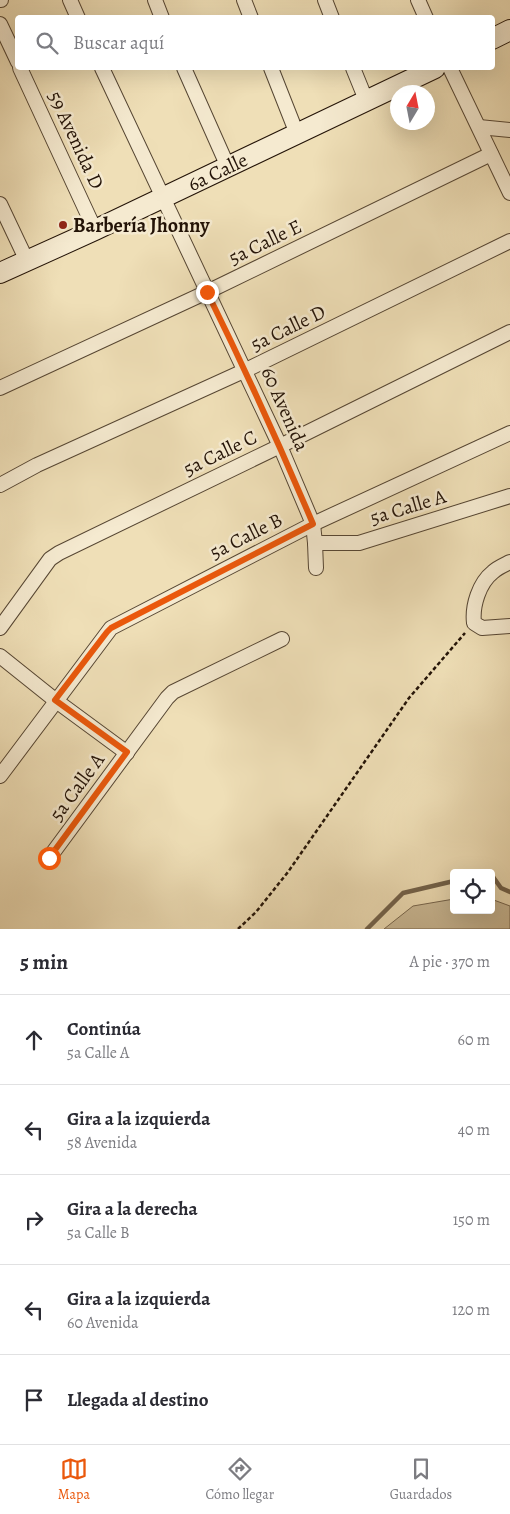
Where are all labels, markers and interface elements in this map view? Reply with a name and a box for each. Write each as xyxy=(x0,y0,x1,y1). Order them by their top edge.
search box xyxy=(15,15,495,70)
icon: search xyxy=(33,29,61,57)
text: Buscar aquí xyxy=(73,30,164,56)
north arrow xyxy=(390,85,435,130)
street label: 59 Avenida D xyxy=(42,87,110,193)
street label: 6a Calle xyxy=(183,146,252,197)
place label: Barbería Jhonny xyxy=(73,212,210,239)
street label: 5a Calle E xyxy=(224,213,306,271)
marker: Barbería Jhonny xyxy=(57,219,69,231)
route end xyxy=(196,281,219,304)
street label: 5a Calle D xyxy=(246,298,330,358)
street label: 60 Avenida xyxy=(254,363,316,456)
street label: 5a Calle C xyxy=(179,424,261,482)
street label: 5a Calle A xyxy=(367,483,450,531)
street label: 5a Calle B xyxy=(205,506,287,566)
street label: 5a Calle A xyxy=(43,747,111,827)
route start xyxy=(38,847,61,870)
map controls xyxy=(450,869,495,914)
button: locate xyxy=(450,869,495,914)
text: 5 min xyxy=(20,948,68,976)
text: A pie · 370 m xyxy=(409,951,490,973)
text: Continúa xyxy=(67,1016,141,1042)
icon: ahead xyxy=(20,1026,48,1054)
text: 60 m xyxy=(458,1029,490,1051)
text: 5a Calle A xyxy=(67,1042,129,1064)
text: Gira a la izquierda xyxy=(67,1106,210,1132)
icon: left xyxy=(20,1116,48,1144)
text: 40 m xyxy=(458,1119,490,1141)
text: 58 Avenida xyxy=(67,1132,137,1154)
text: Gira a la derecha xyxy=(67,1196,198,1222)
icon: right xyxy=(20,1206,48,1234)
text: 150 m xyxy=(453,1209,490,1231)
text: 5a Calle B xyxy=(67,1222,130,1244)
text: Gira a la izquierda xyxy=(67,1286,210,1312)
icon: left xyxy=(20,1296,48,1324)
text: 120 m xyxy=(452,1299,490,1321)
text: 60 Avenida xyxy=(67,1312,138,1334)
icon: arrive xyxy=(20,1386,48,1414)
text: Llegada al destino xyxy=(67,1387,209,1413)
tab: Mapa xyxy=(58,1455,90,1504)
tab: Cómo llegar xyxy=(206,1455,274,1504)
tab: Guardados xyxy=(390,1455,452,1504)

